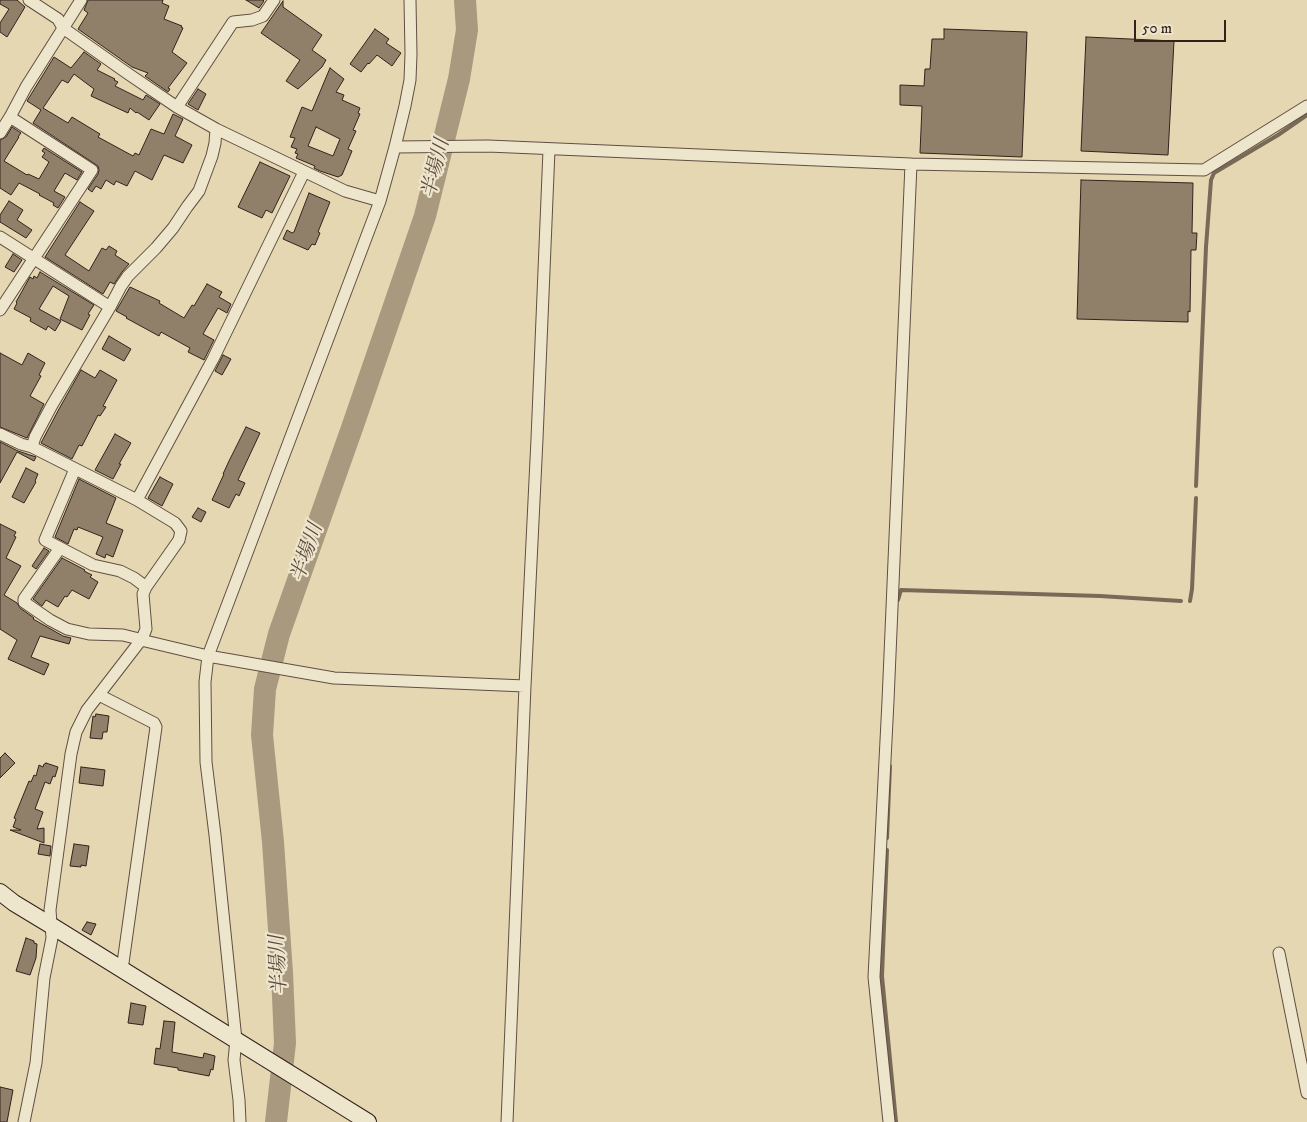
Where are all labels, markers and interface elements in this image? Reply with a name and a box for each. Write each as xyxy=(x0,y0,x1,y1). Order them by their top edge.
scale bar xyxy=(1137,10,1230,42)
text: 50 m xyxy=(1142,19,1172,38)
water label: 半場川 xyxy=(418,137,456,201)
water label: 半場川 xyxy=(287,521,329,585)
water label: 半場川 xyxy=(266,934,294,996)

